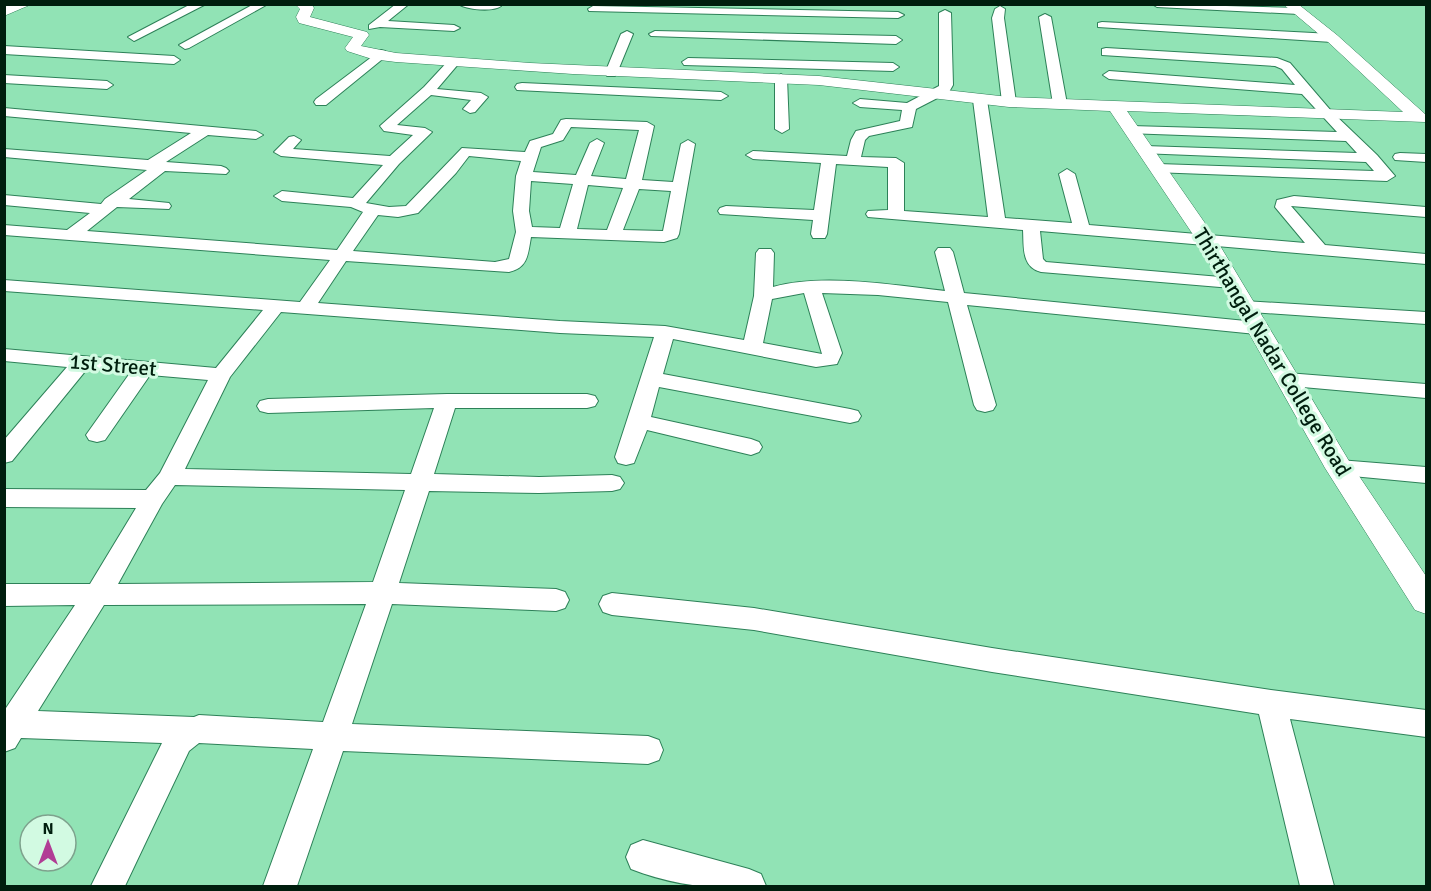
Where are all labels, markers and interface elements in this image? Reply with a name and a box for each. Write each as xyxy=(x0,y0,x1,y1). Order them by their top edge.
street label: Thirthangal Nadar College Road xyxy=(1187,223,1357,481)
street label: 1st Street xyxy=(68,348,158,382)
north arrow xyxy=(18,813,78,873)
text: N xyxy=(42,819,54,839)

